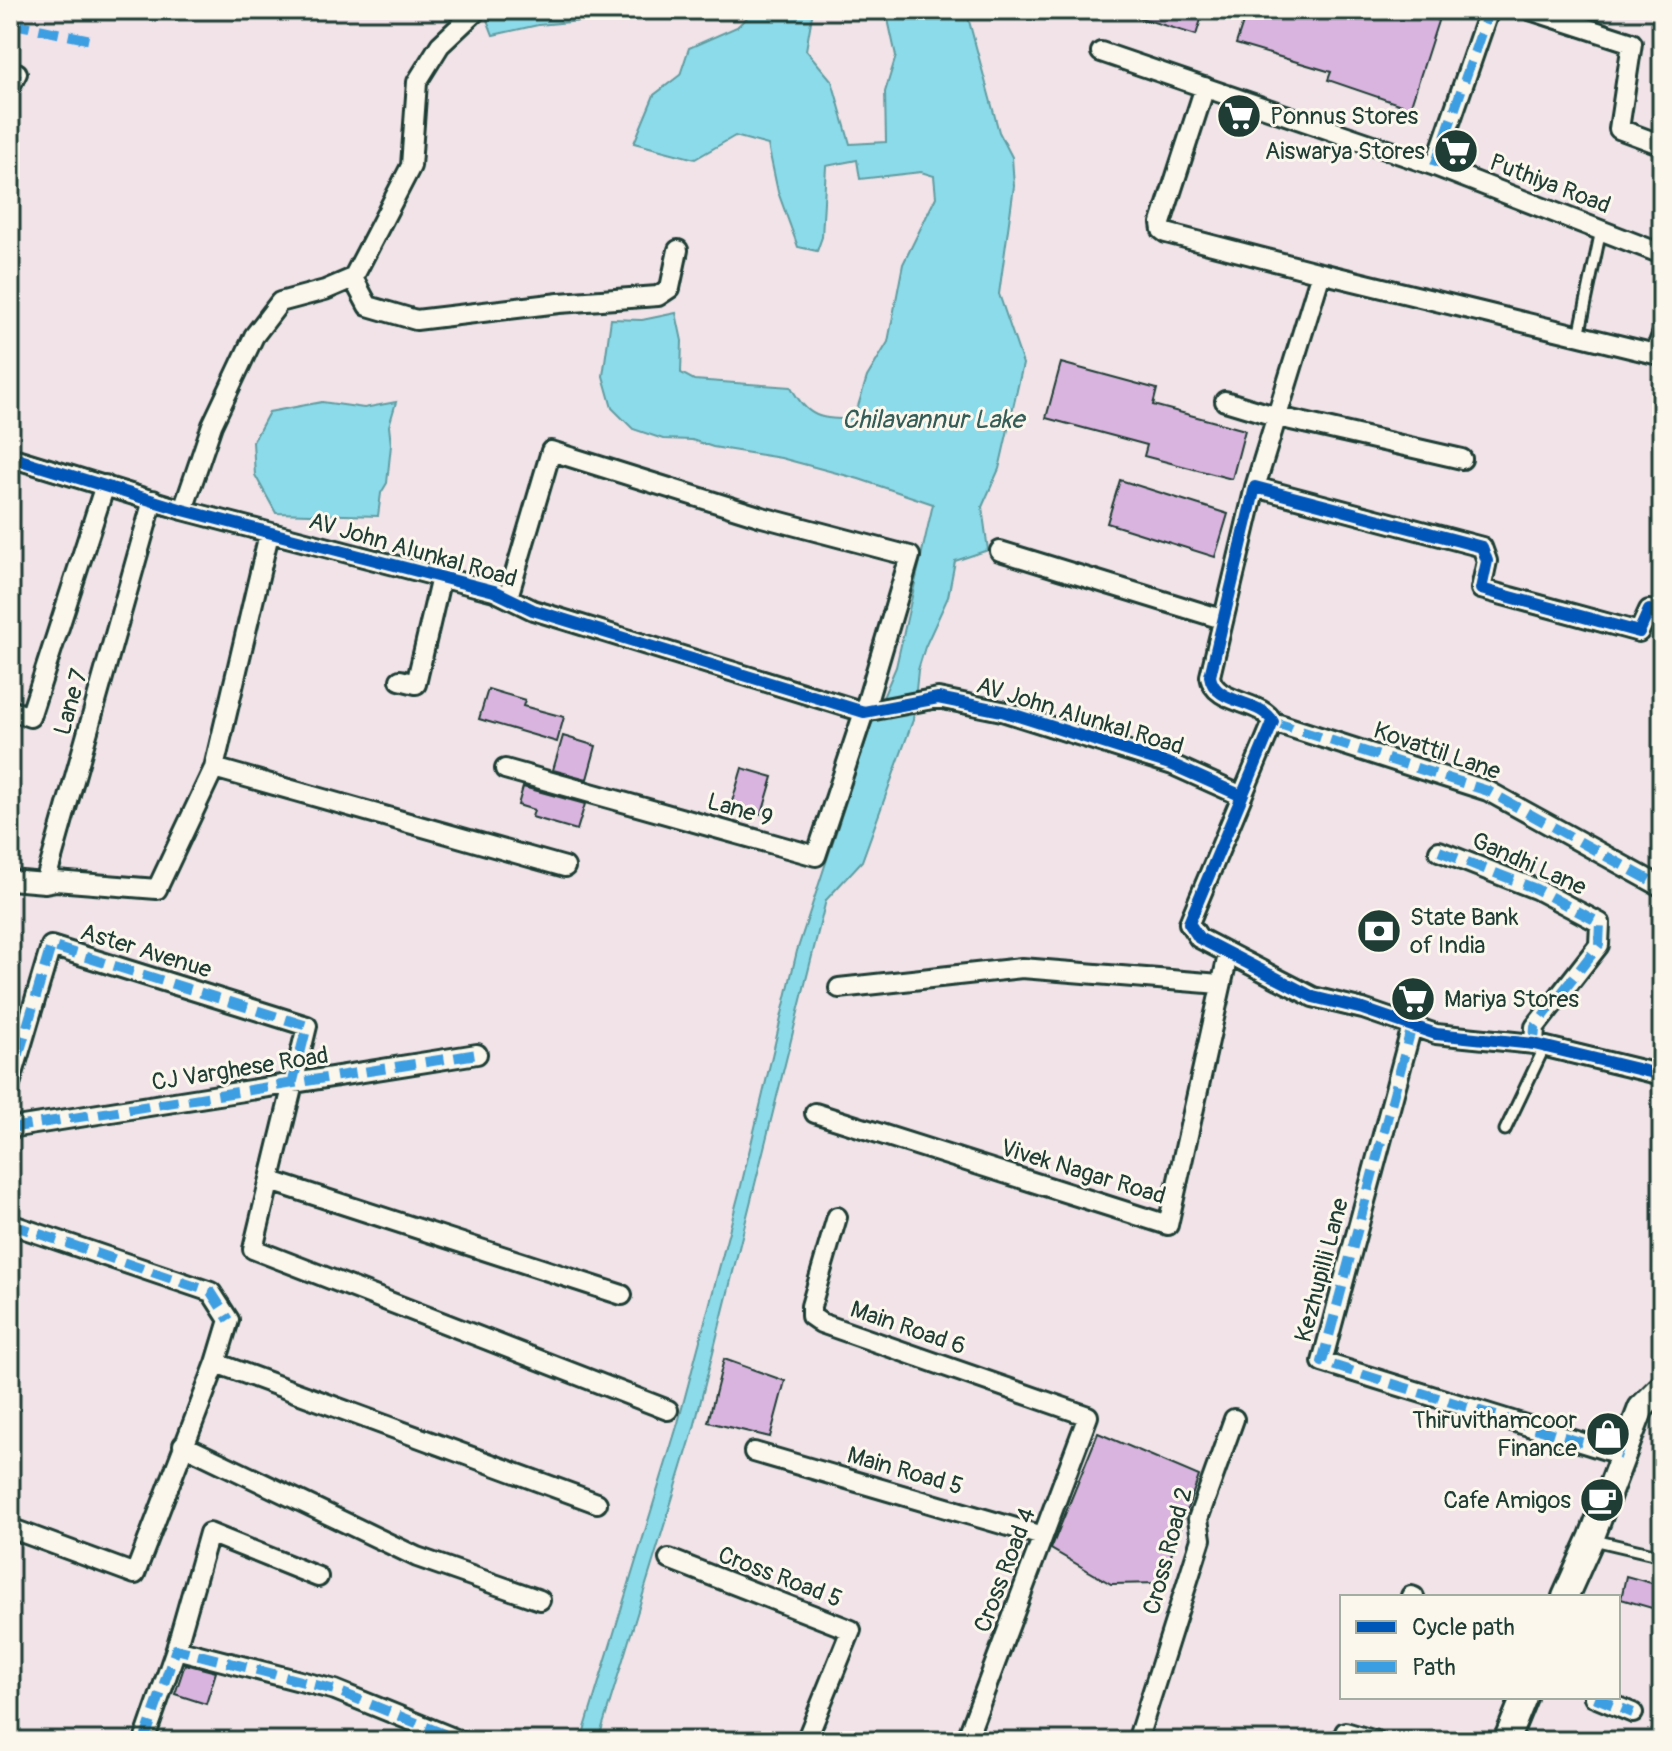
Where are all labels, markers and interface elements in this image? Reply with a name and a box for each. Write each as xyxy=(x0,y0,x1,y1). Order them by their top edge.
supermarket icon: Ponnus Stores xyxy=(1215,92,1263,140)
place label: Ponnus Stores xyxy=(1270,102,1419,131)
supermarket icon: Aiswarya Stores xyxy=(1432,127,1480,175)
place label: Aiswarya Stores xyxy=(1265,137,1425,166)
street label: Puthiya Road xyxy=(1485,148,1615,220)
water label: Chilavannur Lake xyxy=(842,404,1026,436)
street label: AV John Alunkal Road xyxy=(306,506,520,594)
street label: Lane 7 xyxy=(48,665,94,738)
street label: AV John Alunkal Road xyxy=(973,671,1187,761)
street label: Kovattil Lane xyxy=(1370,716,1505,786)
street label: Lane 9 xyxy=(704,787,776,833)
street label: Gandhi Lane xyxy=(1467,826,1591,902)
place label: State Bank of India xyxy=(1410,903,1518,960)
bank icon: State Bank of India xyxy=(1355,907,1403,955)
street label: Aster Avenue xyxy=(77,917,215,985)
supermarket icon: Mariya Stores xyxy=(1389,975,1437,1023)
place label: Mariya Stores xyxy=(1444,985,1579,1014)
street label: CJ Varghese Road xyxy=(150,1041,330,1097)
street label: Vivek Nagar Road xyxy=(997,1133,1169,1211)
street label: Kezhupilli Lane xyxy=(1289,1195,1355,1345)
street label: Main Road 6 xyxy=(846,1295,970,1361)
place label: Thiruvithamcoor Finance xyxy=(1412,1406,1577,1463)
shop icon: Thiruvithamcoor Finance xyxy=(1584,1410,1632,1458)
street label: Main Road 5 xyxy=(844,1441,966,1501)
cafe icon: Cafe Amigos xyxy=(1578,1476,1626,1524)
street label: Cross Road 2 xyxy=(1137,1484,1199,1618)
place label: Cafe Amigos xyxy=(1443,1486,1571,1515)
street label: Cross Road 4 xyxy=(968,1503,1042,1636)
street label: Cross Road 5 xyxy=(714,1540,846,1614)
legend xyxy=(1340,1595,1620,1699)
text: Cycle path xyxy=(1412,1613,1515,1642)
text: Path xyxy=(1412,1653,1456,1682)

